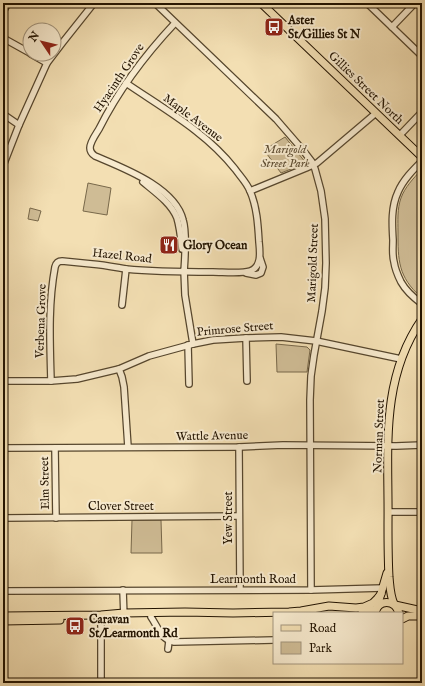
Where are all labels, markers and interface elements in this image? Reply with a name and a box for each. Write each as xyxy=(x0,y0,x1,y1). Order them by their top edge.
place label: Aster St/Gillies St N xyxy=(287,13,361,42)
bus stop icon: Aster St/Gillies St N xyxy=(263,16,285,38)
north arrow xyxy=(22,22,62,62)
text: N xyxy=(26,29,43,46)
street label: Hyacinth Grove xyxy=(90,40,148,115)
street label: Gillies Street North xyxy=(325,48,407,128)
street label: Maple Avenue xyxy=(160,91,226,146)
park label: Marigold Street Park xyxy=(260,142,310,171)
street label: Marigold Street xyxy=(304,223,322,303)
restaurant icon: Glory Ocean xyxy=(158,234,180,256)
place label: Glory Ocean xyxy=(183,238,248,254)
street label: Hazel Road xyxy=(92,245,153,267)
street label: Verbena Grove xyxy=(32,283,50,359)
street label: Primrose Street xyxy=(196,318,274,340)
street label: Norman Street xyxy=(370,399,388,473)
street label: Wattle Avenue xyxy=(176,428,249,444)
street label: Elm Street xyxy=(37,456,53,510)
street label: Yew Street xyxy=(221,491,236,545)
street label: Clover Street xyxy=(88,499,154,514)
street label: Learmonth Road xyxy=(210,572,297,587)
place label: Caravan St/Learmonth Rd xyxy=(89,612,178,641)
legend xyxy=(273,612,403,664)
bus stop icon: Caravan St/Learmonth Rd xyxy=(64,615,86,637)
text: Road xyxy=(309,621,337,636)
text: Park xyxy=(309,641,332,656)

